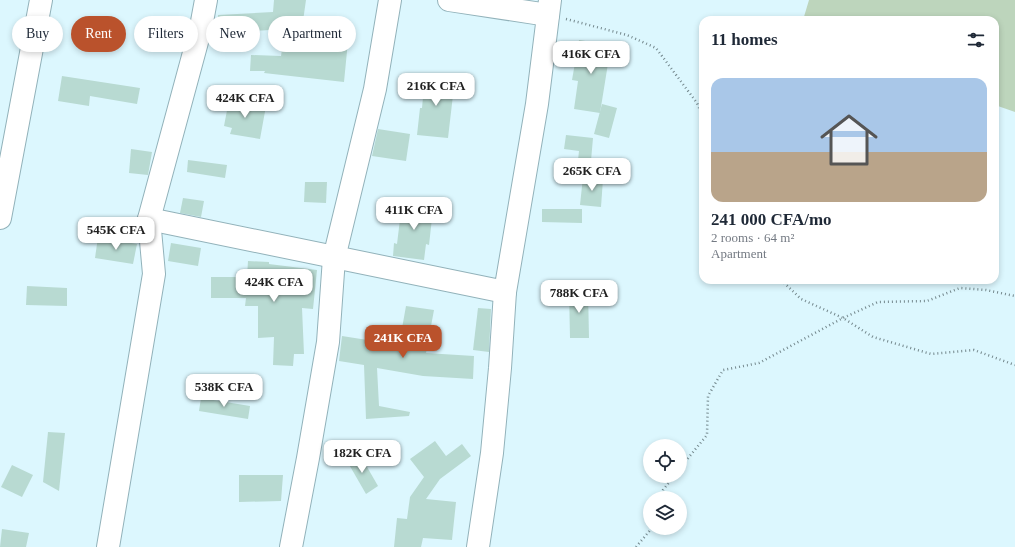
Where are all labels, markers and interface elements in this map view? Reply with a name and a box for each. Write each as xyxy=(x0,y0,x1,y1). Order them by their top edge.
chip: Buy xyxy=(12,16,63,52)
chip: Rent xyxy=(71,16,126,52)
chip: Filters xyxy=(134,16,198,52)
chip: New xyxy=(206,16,260,52)
chip: Apartment xyxy=(268,16,356,52)
icon: filters xyxy=(965,29,987,51)
text: 11 homes xyxy=(711,30,778,49)
pin: 416K CFA xyxy=(550,41,632,75)
text: 416K CFA xyxy=(562,46,620,61)
pin: 216K CFA xyxy=(395,73,477,107)
text: 216K CFA xyxy=(407,78,465,93)
pin: 424K CFA xyxy=(204,85,286,119)
text: 424K CFA xyxy=(216,90,274,105)
icon: home xyxy=(813,104,885,176)
pin: 265K CFA xyxy=(551,158,633,192)
text: 265K CFA xyxy=(563,163,621,178)
pin: 411K CFA xyxy=(373,197,455,231)
text: 411K CFA xyxy=(385,202,443,217)
text: 241 000 CFA/mo xyxy=(711,210,832,229)
pin: 545K CFA xyxy=(75,217,157,251)
text: 545K CFA xyxy=(87,222,145,237)
text: 2 rooms · 64 m² xyxy=(711,230,794,245)
text: Apartment xyxy=(711,246,767,261)
pin: 424K CFA xyxy=(233,269,315,303)
text: 424K CFA xyxy=(245,274,303,289)
pin: 788K CFA xyxy=(538,280,620,314)
text: 788K CFA xyxy=(550,285,608,300)
pin: 241K CFA xyxy=(362,325,444,359)
text: 241K CFA xyxy=(374,330,432,345)
pin: 538K CFA xyxy=(183,374,265,408)
text: 538K CFA xyxy=(195,379,253,394)
map controls xyxy=(643,439,687,535)
button: locate xyxy=(643,439,687,483)
pin: 182K CFA xyxy=(321,440,403,474)
text: 182K CFA xyxy=(333,445,391,460)
button: layers xyxy=(643,491,687,535)

